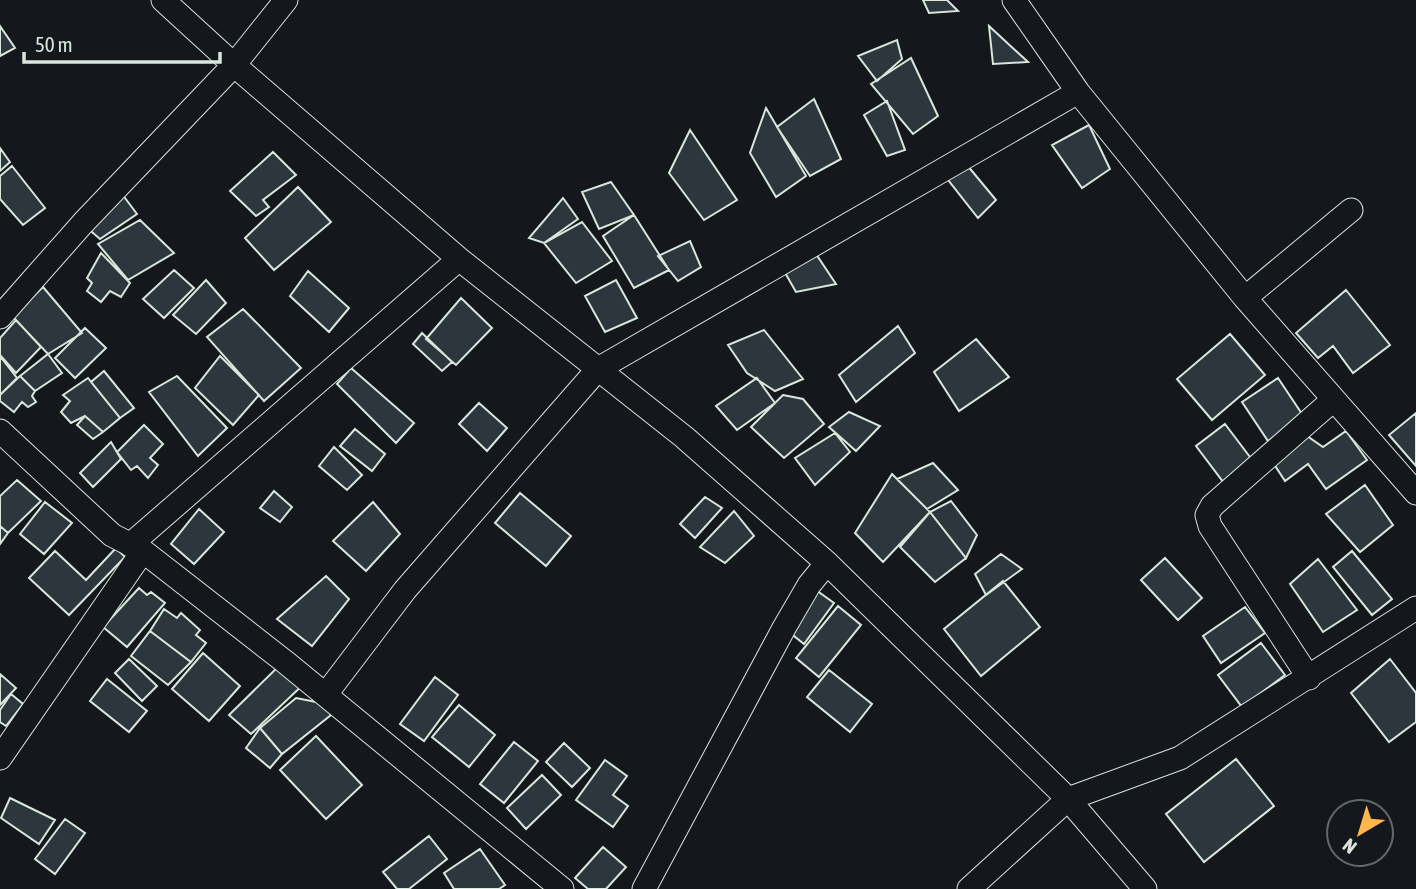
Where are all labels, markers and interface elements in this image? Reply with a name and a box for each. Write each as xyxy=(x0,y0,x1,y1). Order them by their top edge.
scale bar xyxy=(24,21,220,65)
text: 50 m xyxy=(35,32,73,56)
north arrow xyxy=(1325,798,1395,868)
text: N xyxy=(1338,834,1361,859)

